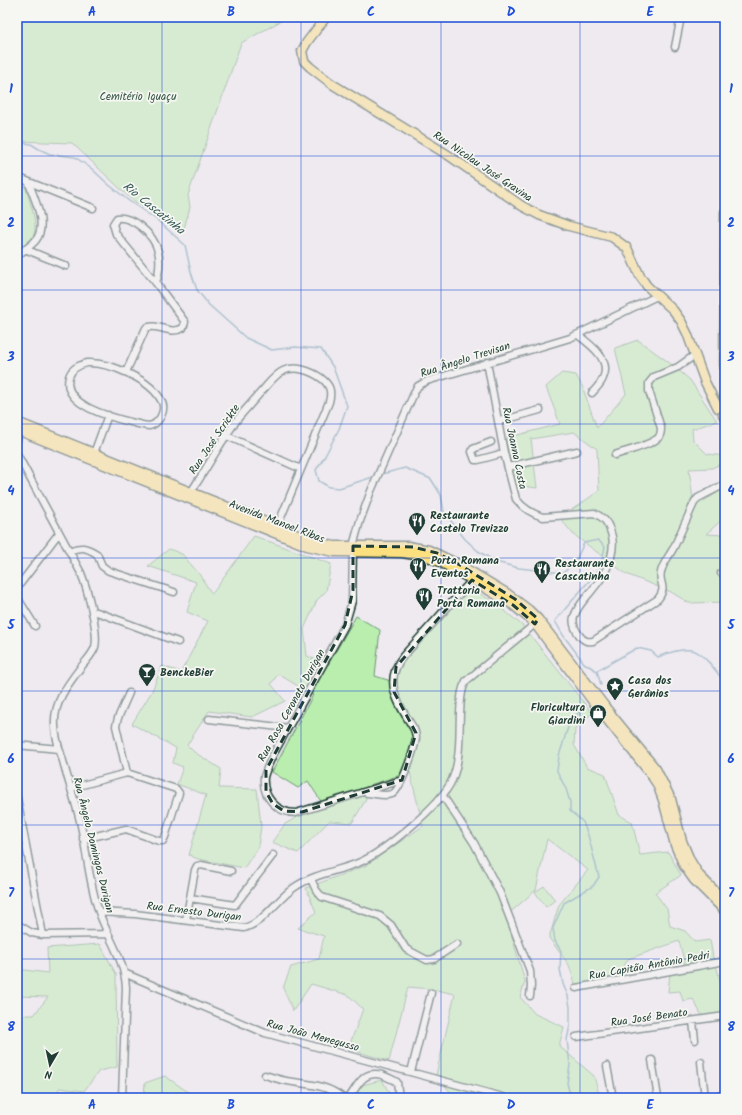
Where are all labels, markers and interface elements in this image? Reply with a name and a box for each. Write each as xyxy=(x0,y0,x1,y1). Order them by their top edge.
text: A xyxy=(88,2,96,23)
text: B xyxy=(227,2,235,23)
text: C xyxy=(367,2,375,23)
text: D xyxy=(507,2,516,23)
text: E xyxy=(646,2,654,23)
text: 1 xyxy=(9,79,13,100)
text: 1 xyxy=(729,79,733,100)
park label: Cemitério Iguaçu xyxy=(100,88,177,106)
street label: Rua Nicolau José Gravina xyxy=(429,127,536,207)
water label: Rio Cascatinha xyxy=(119,177,190,240)
text: 2 xyxy=(7,213,15,234)
text: 2 xyxy=(727,213,735,234)
street label: Rua Ângelo Trevisan xyxy=(418,337,513,383)
text: 3 xyxy=(6,347,15,368)
text: 3 xyxy=(726,347,735,368)
street label: Rua José Scrickte xyxy=(185,401,245,478)
street label: Rua Joanna Costa xyxy=(497,405,532,491)
text: 4 xyxy=(7,481,15,502)
text: 4 xyxy=(727,481,735,502)
street label: Avenida Manoel Ribas xyxy=(226,495,327,549)
place label: Restaurante Castelo Trevizzo xyxy=(430,507,508,538)
restaurant icon: Restaurante Castelo Trevizzo xyxy=(407,511,427,536)
place label: Porta Romana Eventos xyxy=(431,552,499,583)
place label: Restaurante Cascatinha xyxy=(555,555,615,586)
restaurant icon: Porta Romana Eventos xyxy=(408,556,428,581)
restaurant icon: Restaurante Cascatinha xyxy=(532,559,552,584)
place label: Trattoria Porta Romana xyxy=(437,582,505,613)
restaurant icon: Trattoria Porta Romana xyxy=(414,586,434,611)
text: 5 xyxy=(7,615,16,636)
text: 5 xyxy=(727,615,736,636)
street label: Rua Rosa Ceronato Durigan xyxy=(253,646,331,765)
bar icon: BenckeBier xyxy=(137,662,157,687)
place label: BenckeBier xyxy=(160,664,215,682)
place label: Casa dos Gerânios xyxy=(628,672,672,703)
place icon: Casa dos Gerânios xyxy=(605,676,625,701)
place label: Floricultura Giardini xyxy=(531,699,586,730)
shop icon: Floricultura Giardini xyxy=(588,703,608,728)
text: 6 xyxy=(7,749,15,770)
text: 6 xyxy=(727,749,735,770)
street label: Rua Ângelo Domingos Durigan xyxy=(67,775,119,915)
text: 7 xyxy=(8,883,15,904)
text: 7 xyxy=(728,883,735,904)
street label: Rua Ernesto Durigan xyxy=(145,897,242,927)
street label: Rua Capitão Antônio Pedri xyxy=(587,946,711,985)
street label: Rua José Benato xyxy=(609,1004,689,1032)
street label: Rua João Menegusso xyxy=(264,1015,361,1057)
text: 8 xyxy=(7,1017,15,1038)
text: 8 xyxy=(727,1017,735,1038)
north arrow xyxy=(30,1045,70,1085)
text: N xyxy=(44,1064,53,1083)
text: A xyxy=(88,1095,96,1115)
text: B xyxy=(227,1095,235,1115)
text: C xyxy=(367,1095,375,1115)
text: D xyxy=(507,1095,516,1115)
text: E xyxy=(646,1095,654,1115)

